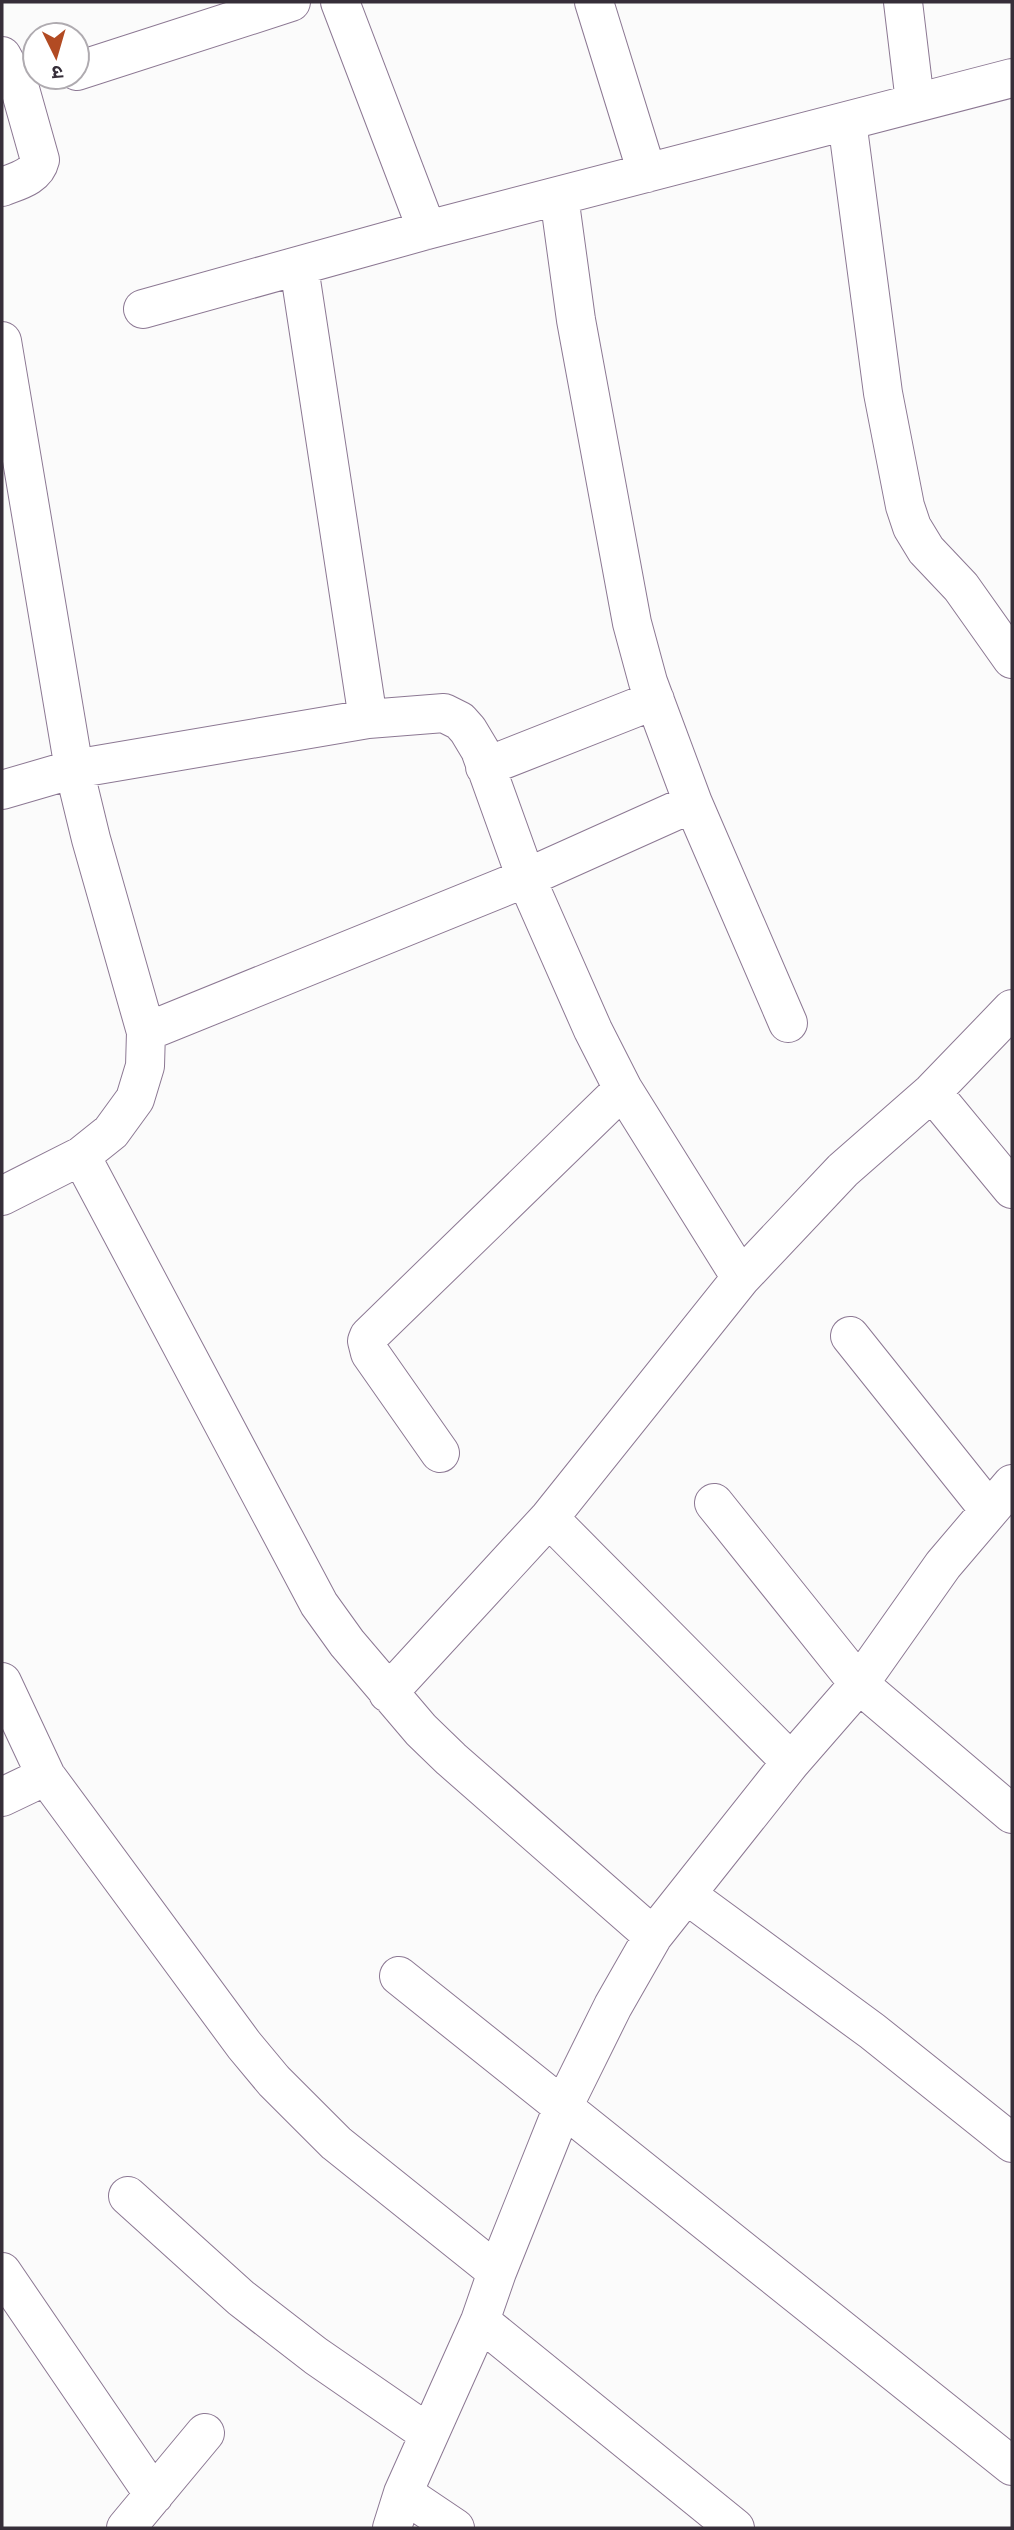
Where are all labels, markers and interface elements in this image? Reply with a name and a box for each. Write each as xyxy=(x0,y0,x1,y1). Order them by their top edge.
north arrow xyxy=(21,21,91,91)
text: उ xyxy=(50,60,64,84)

